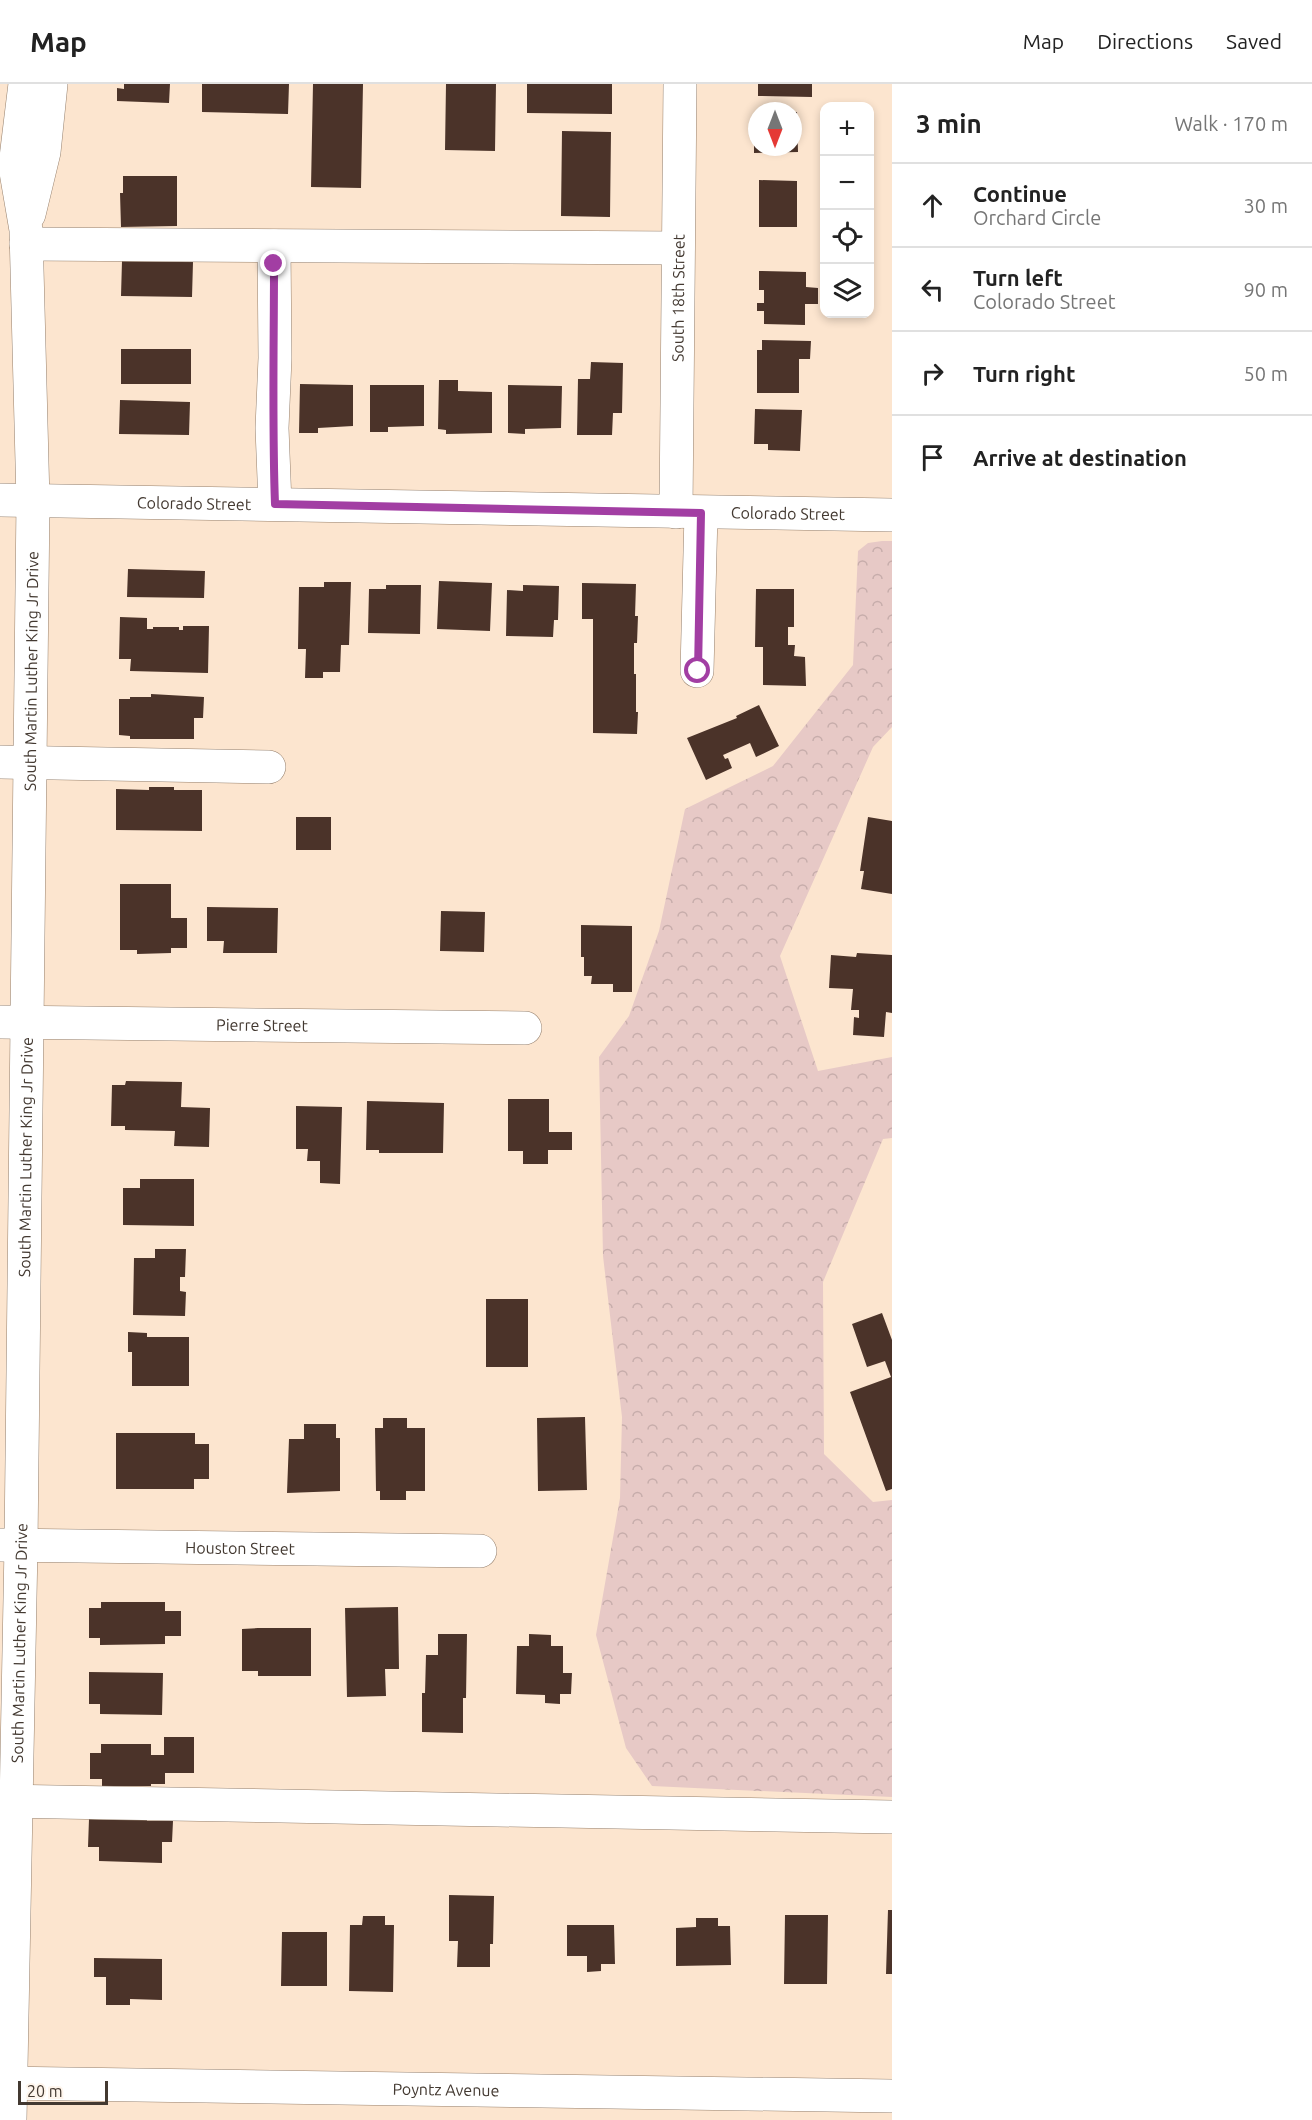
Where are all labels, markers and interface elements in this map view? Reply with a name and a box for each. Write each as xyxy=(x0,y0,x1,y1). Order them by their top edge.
text: Map xyxy=(30,26,87,57)
text: Map xyxy=(1023,29,1064,53)
text: Directions xyxy=(1097,29,1193,53)
text: Saved xyxy=(1226,29,1282,53)
north arrow xyxy=(748,102,802,156)
map controls xyxy=(820,102,874,318)
button: + xyxy=(820,102,874,156)
text: 3 min xyxy=(916,109,982,138)
text: Walk · 170 m xyxy=(1175,112,1288,135)
button: − xyxy=(820,156,874,210)
text: Continue xyxy=(973,181,1067,206)
icon: ahead xyxy=(916,189,949,222)
text: 30 m xyxy=(1244,194,1288,217)
text: Orchard Circle xyxy=(973,206,1101,229)
button: locate xyxy=(820,210,874,264)
street label: South 18th Street xyxy=(668,233,688,362)
route end xyxy=(260,250,286,276)
button: layers xyxy=(820,264,874,318)
text: Turn left xyxy=(973,265,1063,290)
icon: left xyxy=(916,273,949,306)
text: 90 m xyxy=(1244,278,1288,301)
text: Colorado Street xyxy=(973,290,1116,313)
icon: right xyxy=(916,357,949,390)
text: Turn right xyxy=(973,361,1075,386)
text: 50 m xyxy=(1244,362,1288,385)
icon: arrive xyxy=(916,441,949,474)
text: Arrive at destination xyxy=(973,445,1187,470)
street label: Colorado Street xyxy=(137,493,252,513)
street label: Colorado Street xyxy=(731,503,846,523)
street label: South Martin Luther King Jr Drive xyxy=(21,551,41,791)
route start xyxy=(684,657,710,683)
street label: Pierre Street xyxy=(216,1015,309,1035)
street label: South Martin Luther King Jr Drive xyxy=(15,1037,36,1277)
street label: South Martin Luther King Jr Drive xyxy=(8,1523,30,1763)
street label: Houston Street xyxy=(185,1538,296,1558)
scale bar xyxy=(18,2078,108,2106)
street label: Poyntz Avenue xyxy=(392,2080,500,2099)
text: 20 m xyxy=(27,2082,63,2100)

